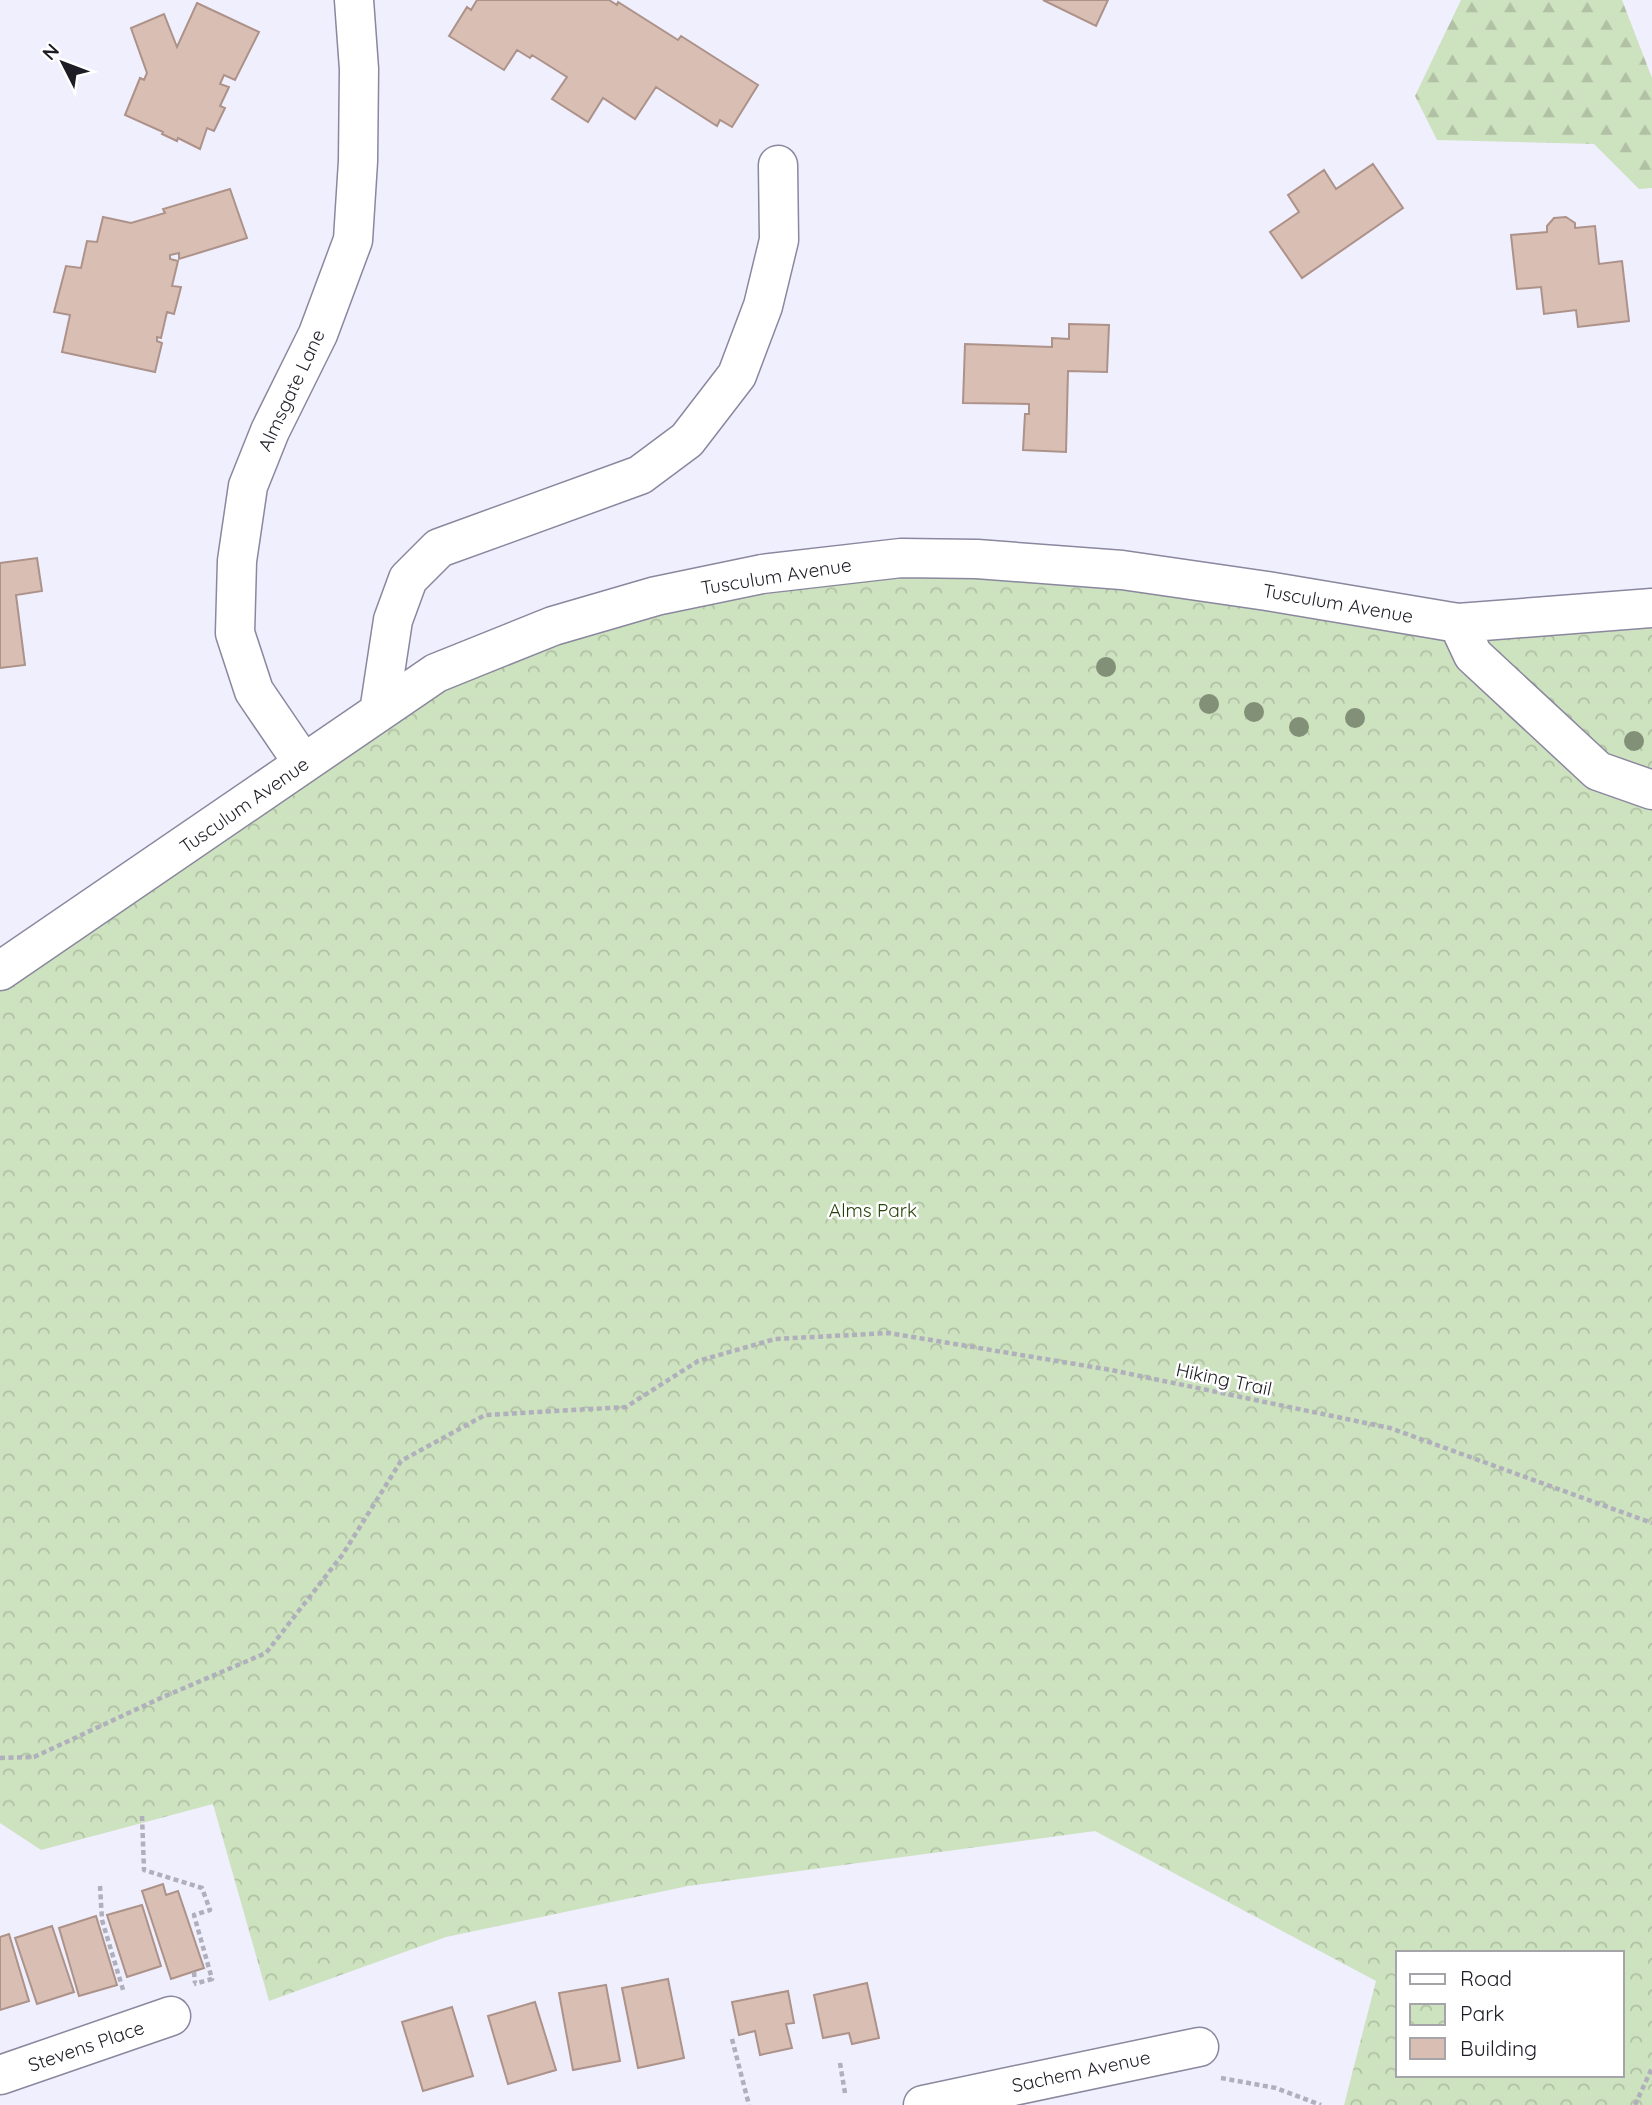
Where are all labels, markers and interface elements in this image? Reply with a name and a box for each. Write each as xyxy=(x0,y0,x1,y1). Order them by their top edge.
north arrow xyxy=(28,28,98,98)
text: N xyxy=(37,38,64,65)
street label: Almsgate Lane xyxy=(252,325,330,455)
street label: Tusculum Avenue xyxy=(699,552,853,600)
street label: Tusculum Avenue xyxy=(1261,578,1415,628)
street label: Tusculum Avenue xyxy=(175,752,313,858)
park label: Alms Park xyxy=(829,1198,917,1222)
street label: Hiking Trail xyxy=(1174,1357,1274,1401)
legend xyxy=(1396,1951,1624,2077)
text: Road xyxy=(1460,1965,1512,1991)
text: Park xyxy=(1460,2000,1504,2026)
street label: Stevens Place xyxy=(25,2015,147,2077)
text: Building xyxy=(1460,2035,1537,2061)
street label: Sachem Avenue xyxy=(1010,2045,1152,2097)

